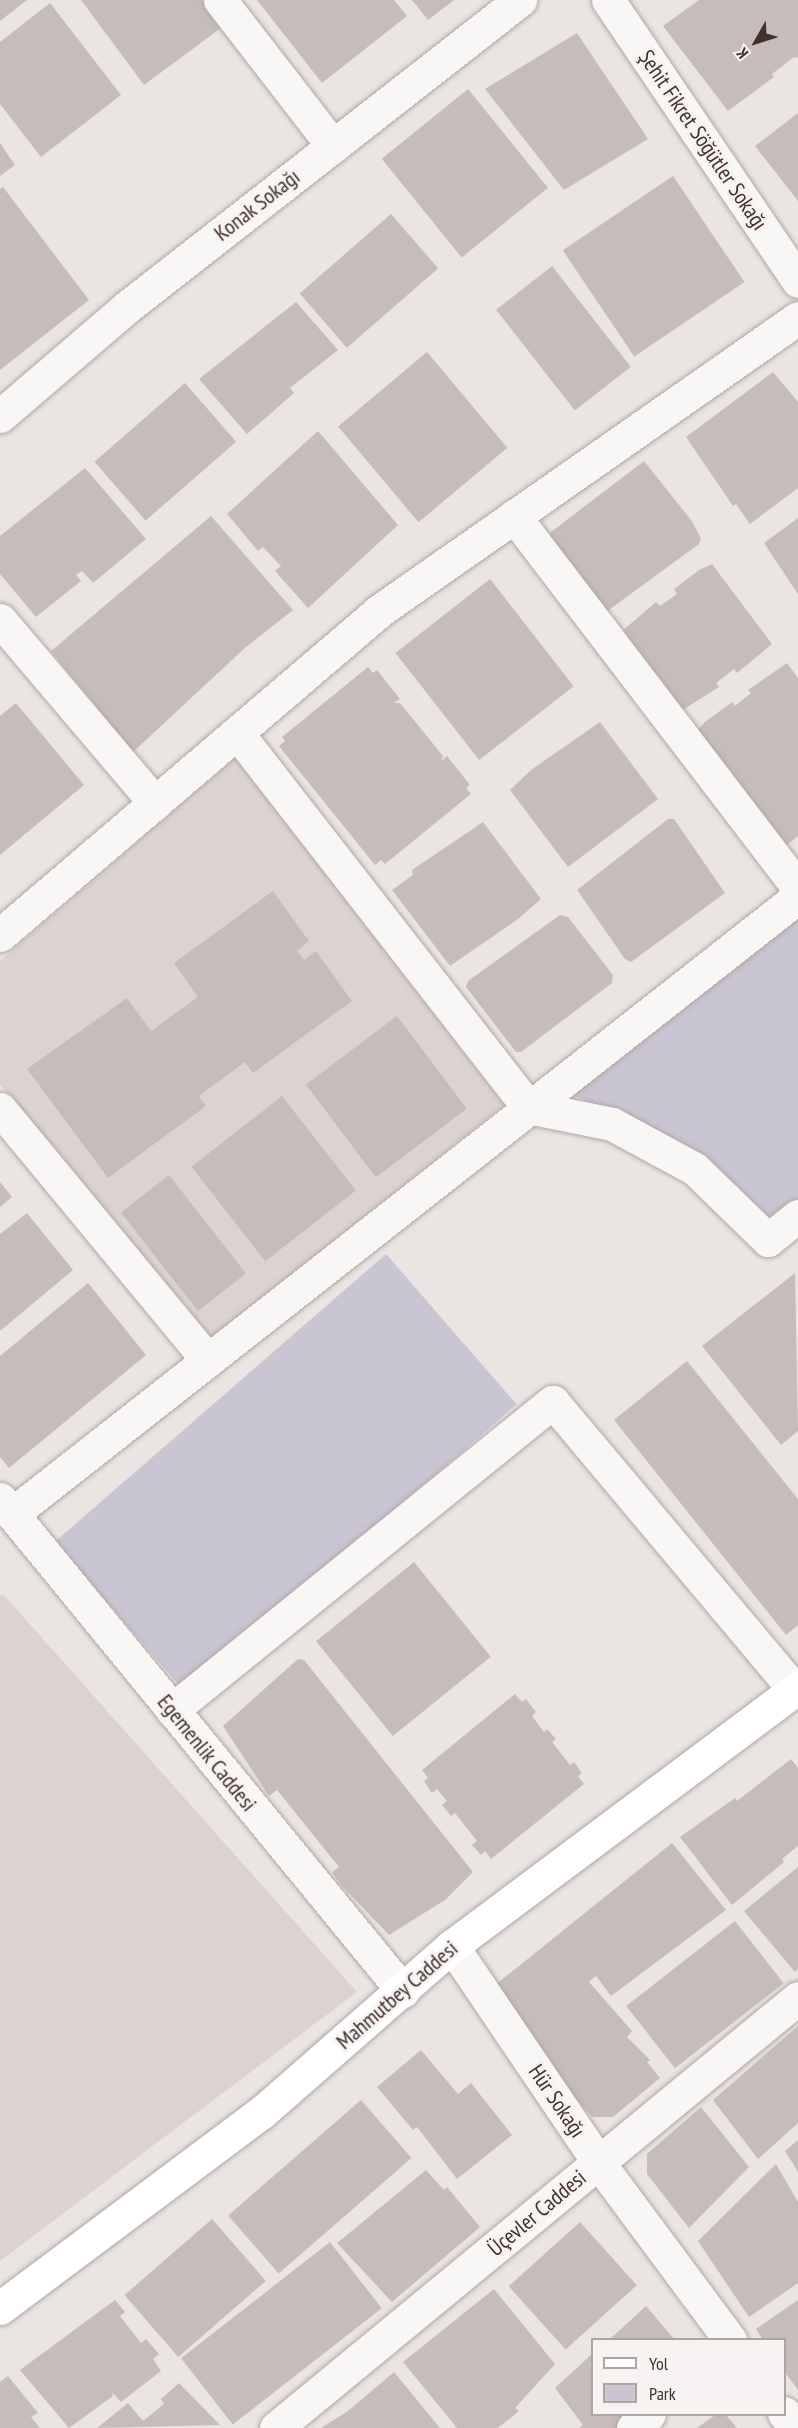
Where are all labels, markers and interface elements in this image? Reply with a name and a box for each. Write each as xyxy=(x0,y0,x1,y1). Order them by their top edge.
north arrow xyxy=(726,12,786,72)
text: K xyxy=(732,44,752,63)
street label: Şehit Fikret Söğütler Sokağı xyxy=(633,45,773,235)
street label: Konak Sokağı xyxy=(209,163,305,247)
street label: Egemenlik Caddesi xyxy=(152,1689,262,1817)
street label: Mahmutbey Caddesi xyxy=(331,1935,463,2055)
street label: Hür Sokağı xyxy=(523,2059,591,2143)
street label: Üçevler Caddesi xyxy=(483,2164,591,2262)
legend xyxy=(591,2338,786,2416)
text: Yol xyxy=(649,2352,668,2375)
text: Park xyxy=(649,2382,676,2405)

